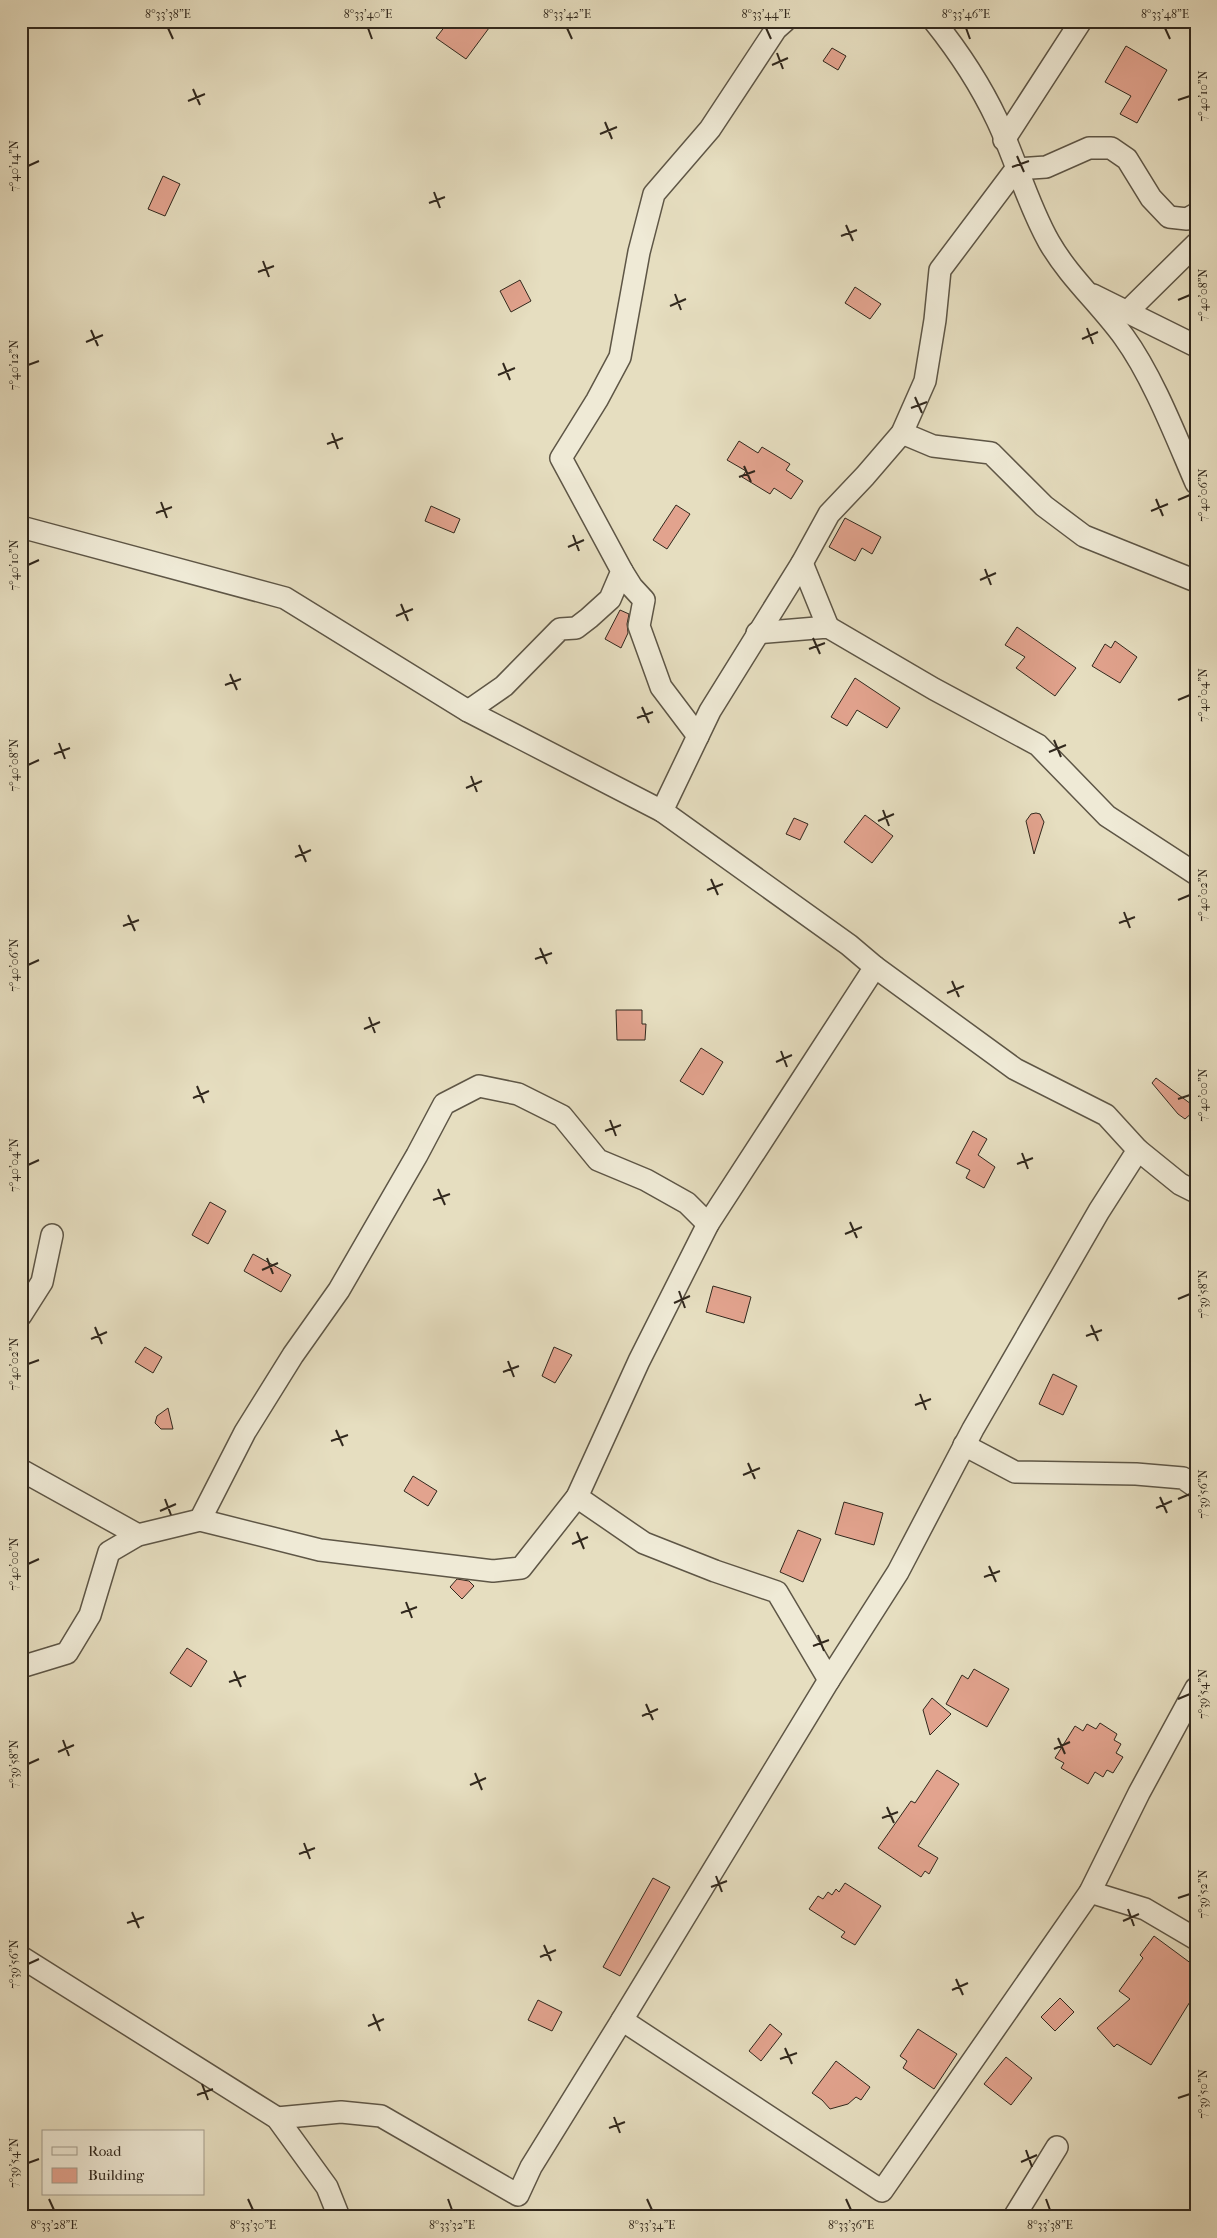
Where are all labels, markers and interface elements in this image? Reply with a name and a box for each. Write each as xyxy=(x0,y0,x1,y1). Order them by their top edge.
text: 8°33'38"E xyxy=(145,7,191,21)
text: 8°33'40"E xyxy=(344,7,392,21)
text: 8°33'42"E xyxy=(543,7,591,21)
text: 8°33'44"E xyxy=(741,7,791,21)
text: 8°33'46"E xyxy=(942,7,990,21)
text: 8°33'48"E xyxy=(1141,7,1189,21)
text: 7°40'10"N xyxy=(1196,70,1210,122)
text: 7°40'14"N xyxy=(7,140,21,192)
text: 7°40'08"N xyxy=(1196,269,1210,321)
text: 7°40'12"N xyxy=(7,340,21,390)
text: 7°40'06"N xyxy=(1196,468,1210,522)
text: 7°40'10"N xyxy=(7,539,21,591)
text: 7°40'04"N xyxy=(1196,668,1210,722)
text: 7°40'08"N xyxy=(7,739,21,791)
text: 7°40'02"N xyxy=(1196,868,1210,922)
text: 7°40'06"N xyxy=(7,938,21,992)
text: 7°40'00"N xyxy=(1196,1068,1210,1122)
text: 7°40'04"N xyxy=(7,1138,21,1192)
text: 7°39'58"N xyxy=(1196,1270,1210,1318)
text: 7°40'02"N xyxy=(7,1337,21,1391)
text: 7°39'56"N xyxy=(1196,1469,1210,1519)
text: 7°40'00"N xyxy=(7,1537,21,1591)
text: 7°39'54"N xyxy=(1196,1669,1210,1719)
text: 7°39'58"N xyxy=(7,1740,21,1788)
text: 7°39'52"N xyxy=(1196,1869,1210,1919)
text: 7°39'56"N xyxy=(7,1939,21,1989)
text: 7°39'50"N xyxy=(1196,2069,1210,2119)
legend xyxy=(42,2130,205,2196)
text: 7°39'54"N xyxy=(7,2138,21,2188)
text: Road xyxy=(88,2142,122,2160)
text: Building xyxy=(88,2166,145,2184)
text: 8°33'28"E xyxy=(30,2218,78,2232)
text: 8°33'30"E xyxy=(230,2218,276,2232)
text: 8°33'32"E xyxy=(429,2218,475,2232)
text: 8°33'34"E xyxy=(629,2218,675,2232)
text: 8°33'36"E xyxy=(828,2218,874,2232)
text: 8°33'38"E xyxy=(1027,2218,1073,2232)

